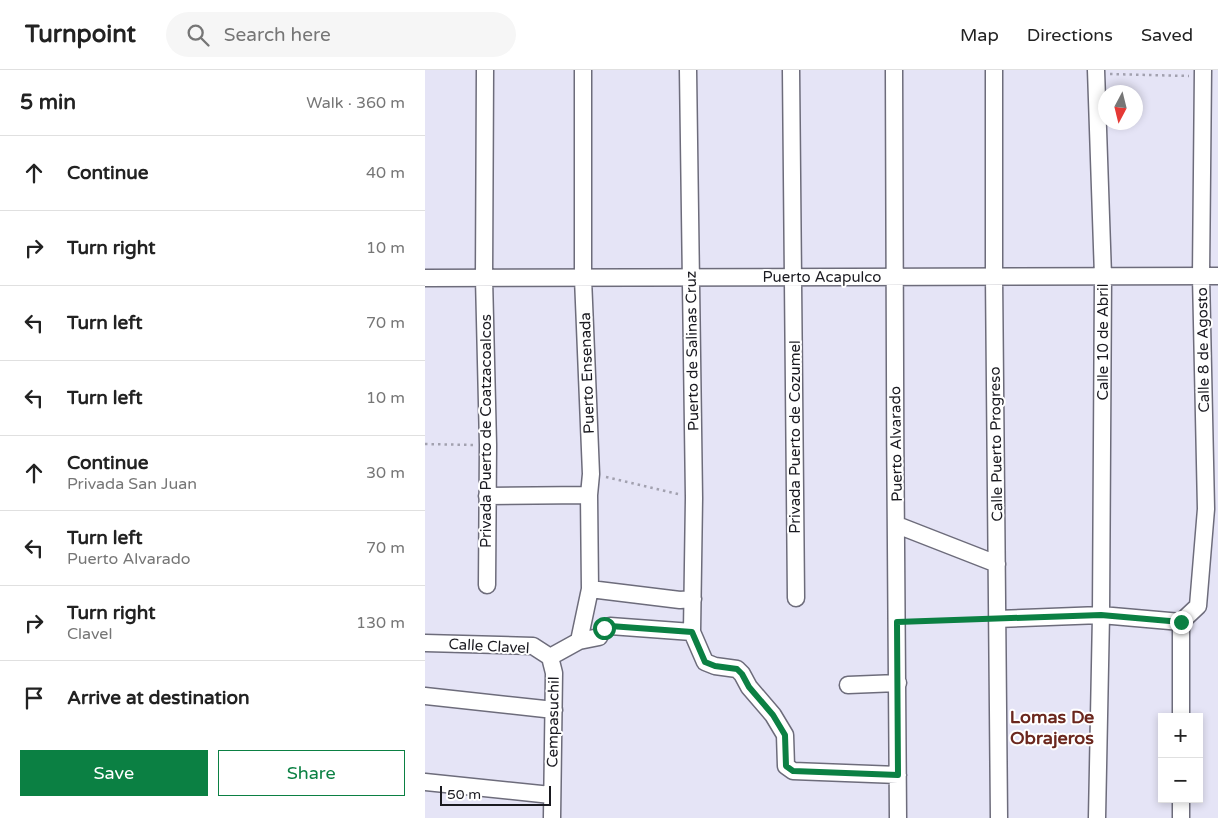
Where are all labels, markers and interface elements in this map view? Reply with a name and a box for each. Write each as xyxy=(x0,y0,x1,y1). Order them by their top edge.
search box xyxy=(166,12,516,57)
text: Turnpoint xyxy=(25,20,136,49)
icon: search xyxy=(184,21,212,49)
text: Search here xyxy=(224,24,331,46)
text: Map xyxy=(960,24,999,46)
text: Directions xyxy=(1027,24,1113,46)
text: Saved xyxy=(1141,24,1193,46)
north arrow xyxy=(1098,85,1143,130)
text: 5 min xyxy=(20,90,76,115)
text: Walk · 360 m xyxy=(306,93,405,113)
icon: ahead xyxy=(20,159,48,187)
text: Continue xyxy=(67,162,149,184)
text: 40 m xyxy=(366,163,405,183)
icon: right xyxy=(20,234,48,262)
text: Turn right xyxy=(67,237,155,259)
text: 10 m xyxy=(366,238,405,258)
street label: Puerto Acapulco xyxy=(763,268,881,286)
street label: Puerto de Salinas Cruz xyxy=(682,271,702,431)
street label: Calle 10 de Abril xyxy=(1094,283,1112,401)
street label: Calle 8 de Agosto xyxy=(1193,287,1213,413)
icon: left xyxy=(20,309,48,337)
text: Turn left xyxy=(67,312,143,334)
street label: Puerto Ensenada xyxy=(576,312,598,434)
text: 70 m xyxy=(366,313,405,333)
street label: Privada Puerto de Coatzacoalcos xyxy=(477,314,495,548)
street label: Privada Puerto de Cozumel xyxy=(786,340,804,534)
street label: Calle Puerto Progreso xyxy=(986,366,1006,522)
icon: left xyxy=(20,384,48,412)
street label: Puerto Alvarado xyxy=(886,386,906,502)
text: Turn left xyxy=(67,387,143,409)
text: 10 m xyxy=(366,388,405,408)
text: Continue xyxy=(67,452,149,474)
icon: ahead xyxy=(20,459,48,487)
text: 30 m xyxy=(366,463,405,483)
text: Privada San Juan xyxy=(67,474,197,494)
text: Turn left xyxy=(67,527,143,549)
icon: left xyxy=(20,534,48,562)
text: 70 m xyxy=(366,538,405,558)
text: Puerto Alvarado xyxy=(67,549,191,569)
text: Turn right xyxy=(67,602,155,624)
icon: right xyxy=(20,609,48,637)
route end xyxy=(1170,611,1193,634)
text: 130 m xyxy=(356,613,405,633)
route start xyxy=(593,617,616,640)
text: Clavel xyxy=(67,624,112,644)
street label: Calle Clavel xyxy=(448,635,530,657)
street label: Cempasuchil xyxy=(543,676,563,768)
icon: arrive xyxy=(20,684,48,712)
text: Arrive at destination xyxy=(67,687,250,709)
district label: Lomas De Obrajeros xyxy=(1010,706,1094,749)
map controls xyxy=(1158,713,1203,803)
button: + xyxy=(1158,713,1203,758)
button: Save xyxy=(20,750,208,796)
button: Share xyxy=(218,750,405,796)
button: − xyxy=(1158,758,1203,803)
scale bar xyxy=(440,783,551,806)
text: 50 m xyxy=(447,786,481,803)

